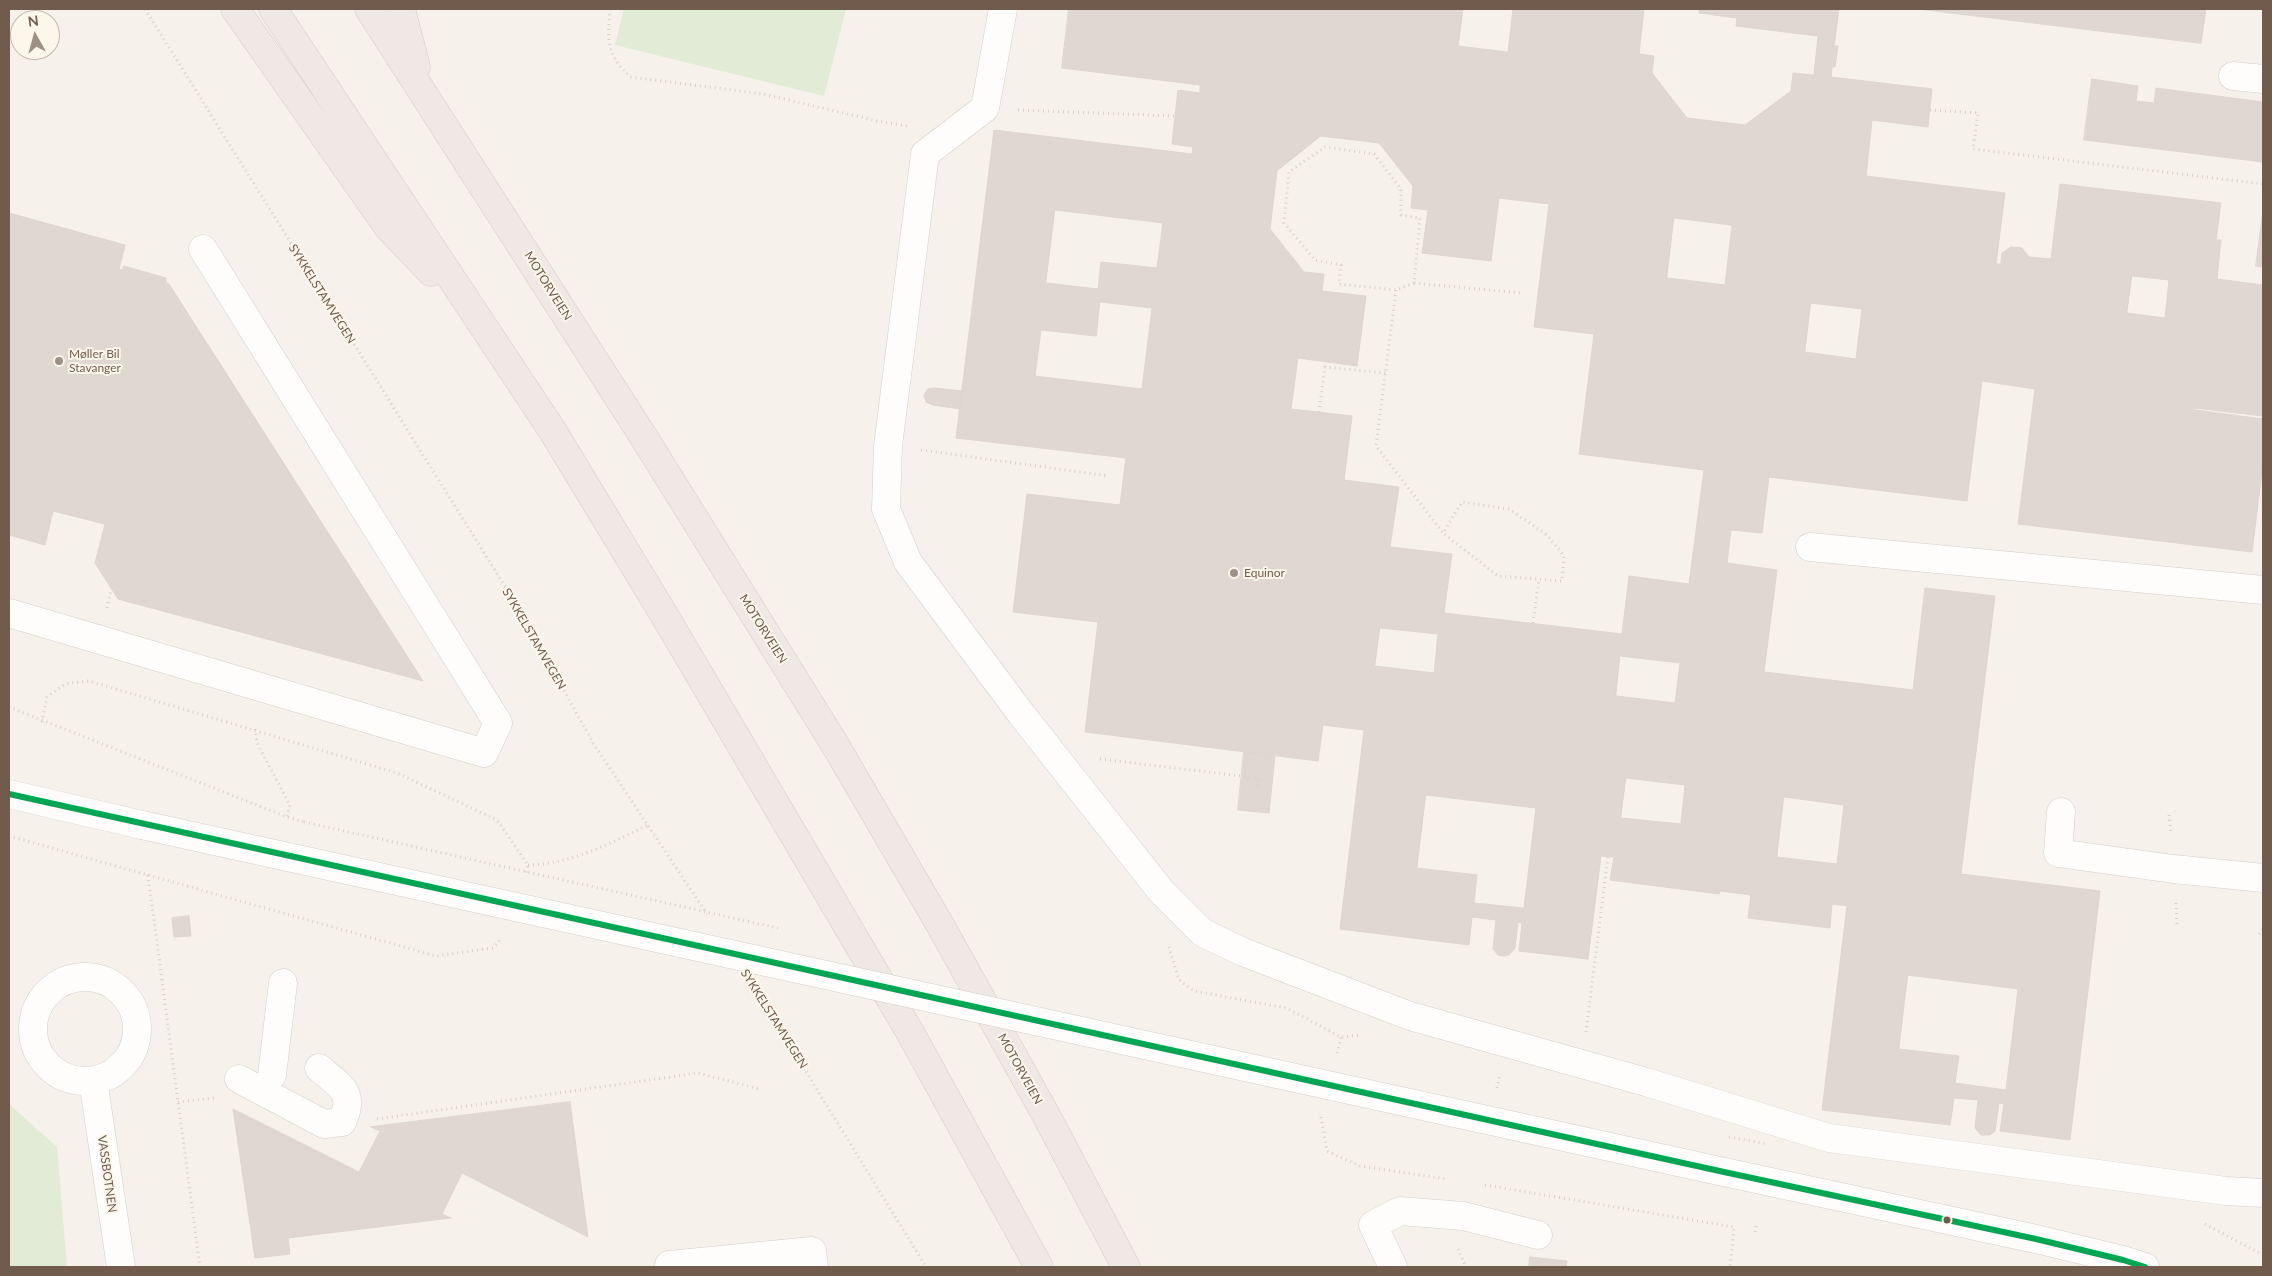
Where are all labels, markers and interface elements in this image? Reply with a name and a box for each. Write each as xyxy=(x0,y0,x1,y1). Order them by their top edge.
north arrow xyxy=(10,10,60,60)
text: N xyxy=(27,12,40,30)
street label: SYKKELSTAMVEGEN xyxy=(286,242,358,346)
street label: MOTORVEIEN xyxy=(521,249,575,323)
place label: Møller Bil Stavanger xyxy=(69,347,121,375)
marker: Møller Bil Stavanger xyxy=(53,355,65,367)
place label: Equinor xyxy=(1244,566,1285,580)
marker: Equinor xyxy=(1228,567,1240,579)
street label: SYKKELSTAMVEGEN xyxy=(499,586,569,692)
street label: MOTORVEIEN xyxy=(736,592,790,666)
street label: SYKKELSTAMVEGEN xyxy=(738,967,810,1071)
street label: MOTORVEIEN xyxy=(995,1031,1045,1107)
street label: VASSBOTNEN xyxy=(94,1134,120,1214)
unlabelled marker xyxy=(1942,1215,1952,1225)

